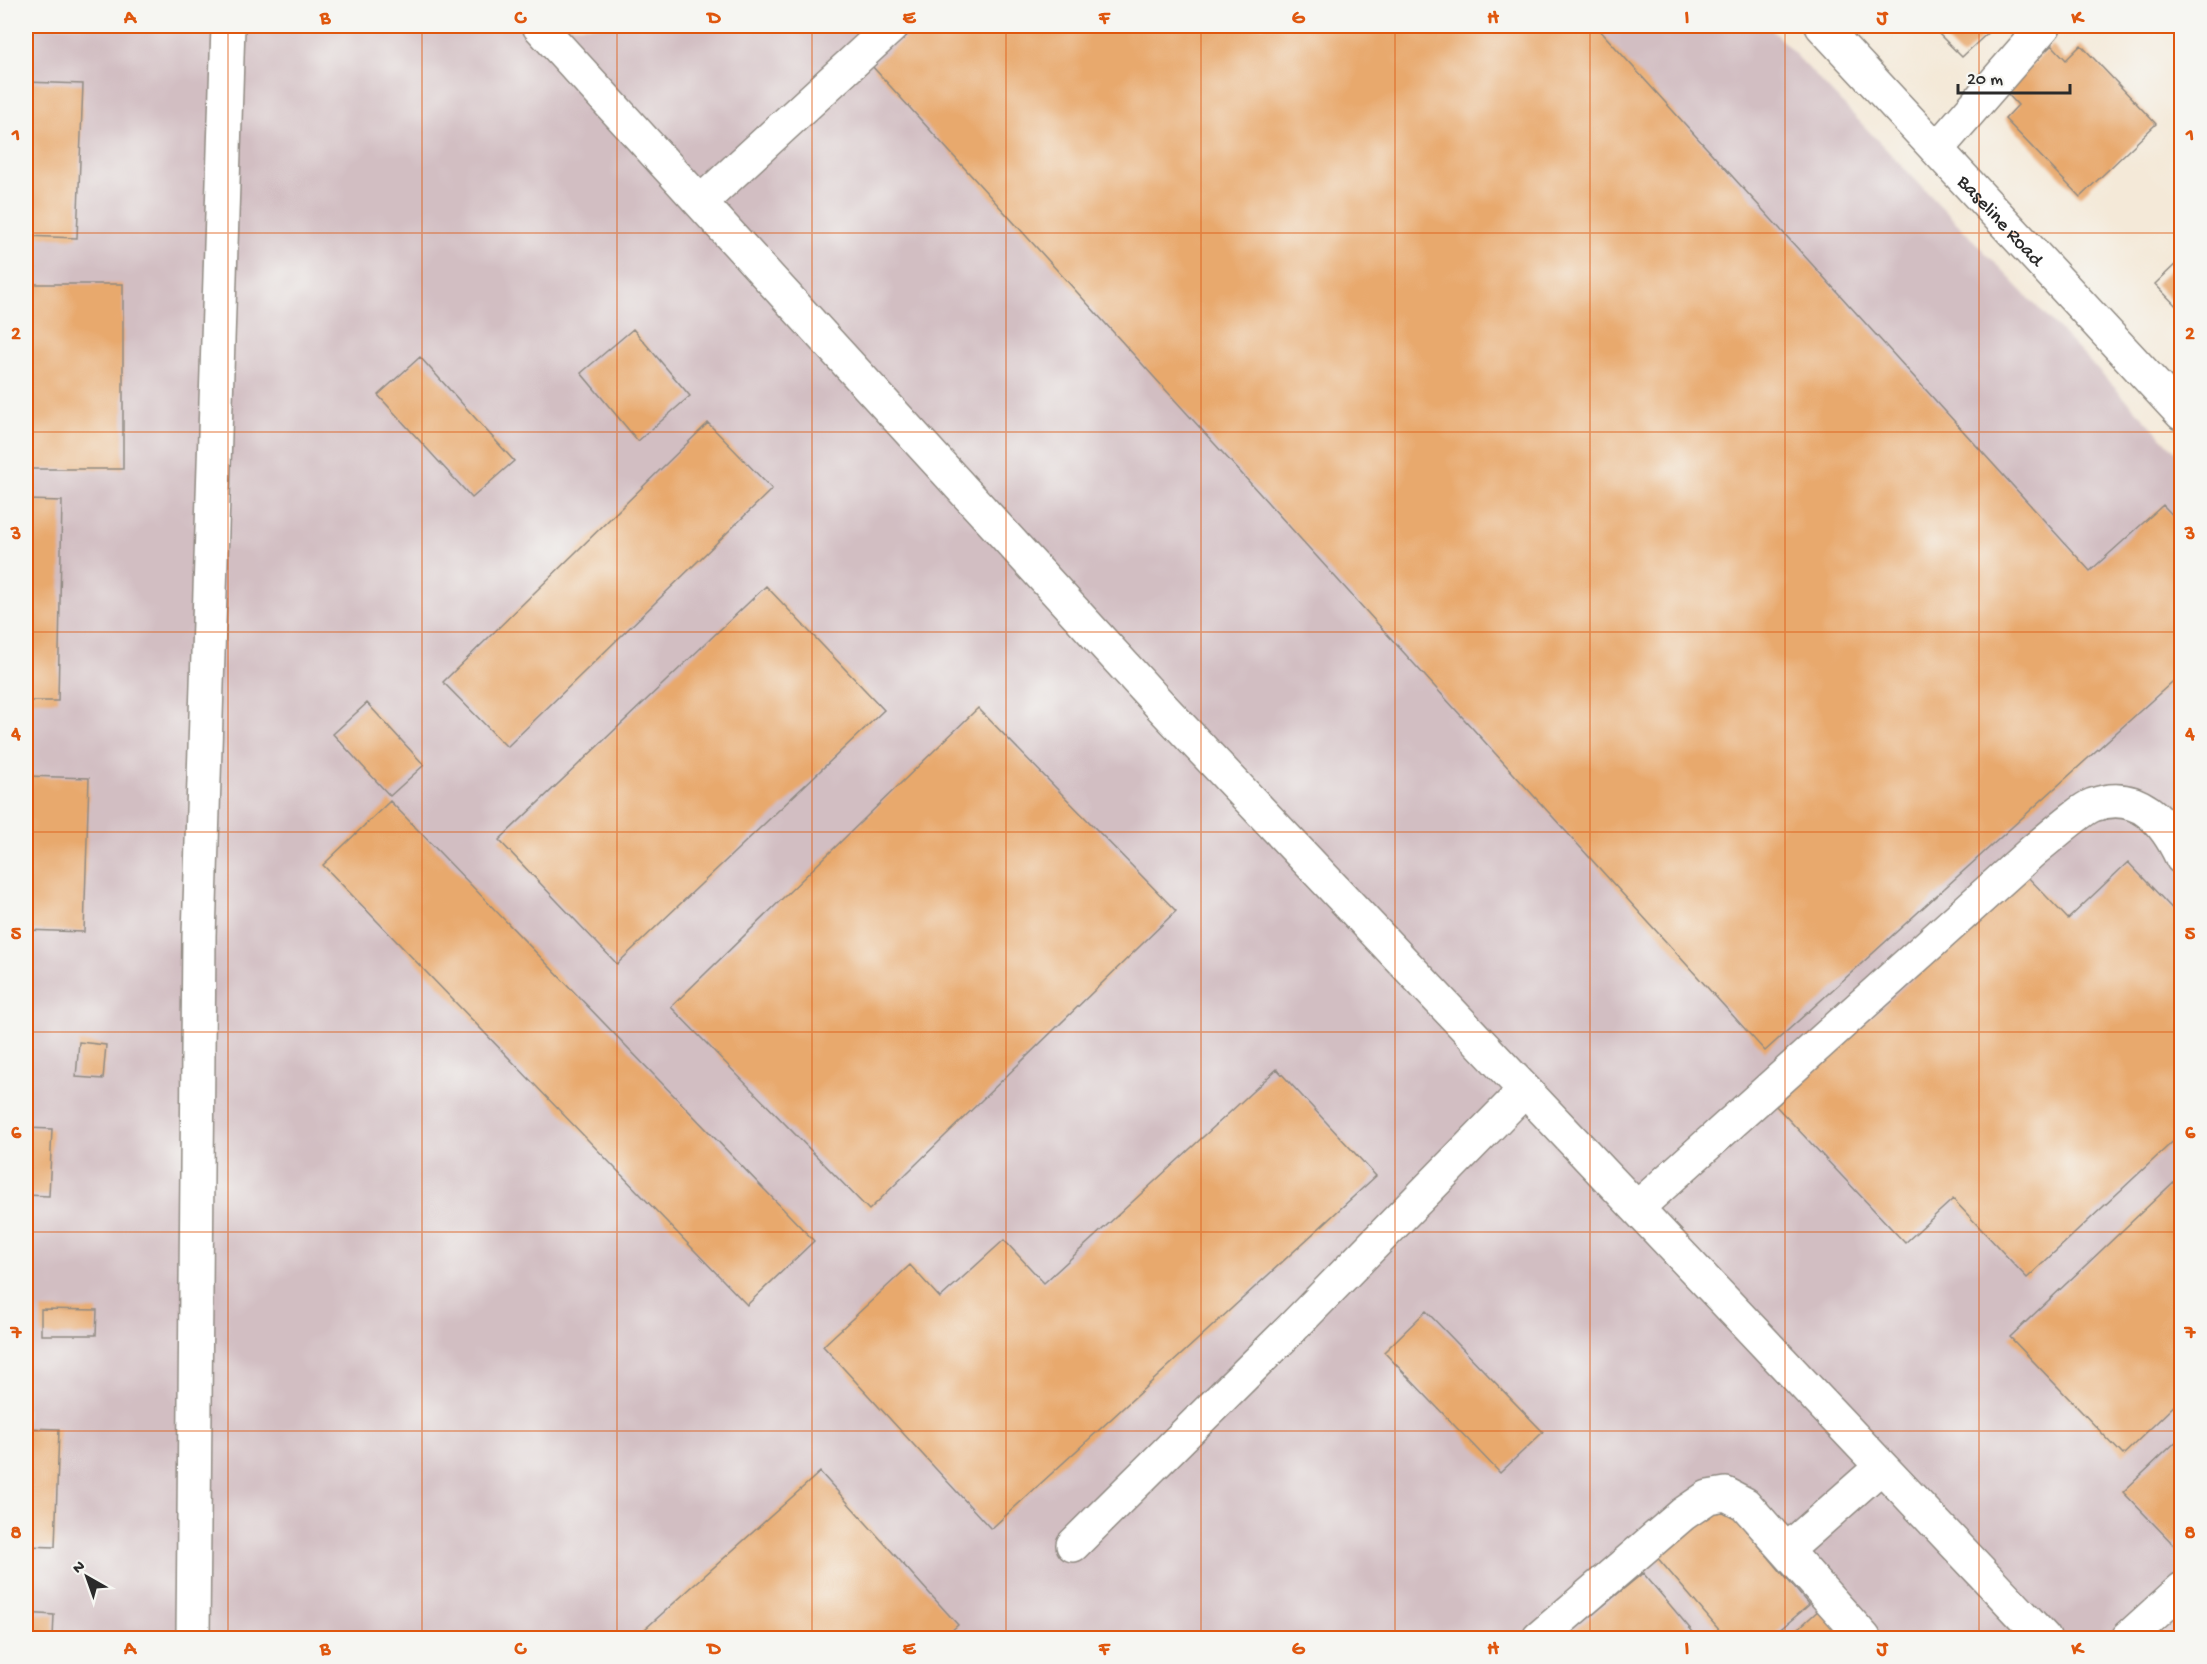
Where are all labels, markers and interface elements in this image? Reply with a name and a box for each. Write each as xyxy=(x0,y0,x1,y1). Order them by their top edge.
text: A xyxy=(123,8,138,31)
text: B xyxy=(319,8,331,31)
text: C xyxy=(514,8,528,31)
text: D xyxy=(705,8,721,31)
text: E xyxy=(903,8,917,31)
text: F xyxy=(1098,8,1111,31)
text: G xyxy=(1292,8,1306,31)
text: H xyxy=(1487,8,1499,31)
text: I xyxy=(1685,8,1690,31)
text: J xyxy=(1876,8,1889,31)
text: K xyxy=(2070,8,2085,31)
scale bar xyxy=(1958,57,2070,95)
text: 20 m xyxy=(1967,70,2003,91)
text: 1 xyxy=(11,125,20,148)
text: 1 xyxy=(2185,125,2194,148)
street label: Baseline Road xyxy=(1950,171,2048,274)
text: 2 xyxy=(11,324,21,347)
text: 2 xyxy=(2185,324,2195,347)
text: 3 xyxy=(10,524,21,547)
text: 3 xyxy=(2184,524,2195,547)
text: 4 xyxy=(10,724,21,747)
text: 4 xyxy=(2184,724,2195,747)
text: 5 xyxy=(11,924,22,947)
text: 5 xyxy=(2185,924,2196,947)
text: 6 xyxy=(11,1123,22,1146)
text: 6 xyxy=(2185,1123,2196,1146)
text: 7 xyxy=(10,1323,23,1346)
text: 7 xyxy=(2184,1323,2197,1346)
text: 8 xyxy=(11,1523,22,1546)
text: 8 xyxy=(2185,1523,2196,1546)
north arrow xyxy=(57,1547,117,1607)
text: N xyxy=(69,1557,90,1579)
text: A xyxy=(123,1639,138,1662)
text: B xyxy=(319,1639,331,1662)
text: C xyxy=(514,1639,528,1662)
text: D xyxy=(705,1639,721,1662)
text: E xyxy=(903,1639,917,1662)
text: F xyxy=(1098,1639,1111,1662)
text: G xyxy=(1292,1639,1306,1662)
text: H xyxy=(1487,1639,1499,1662)
text: I xyxy=(1685,1639,1690,1662)
text: J xyxy=(1876,1639,1889,1662)
text: K xyxy=(2070,1639,2085,1662)

